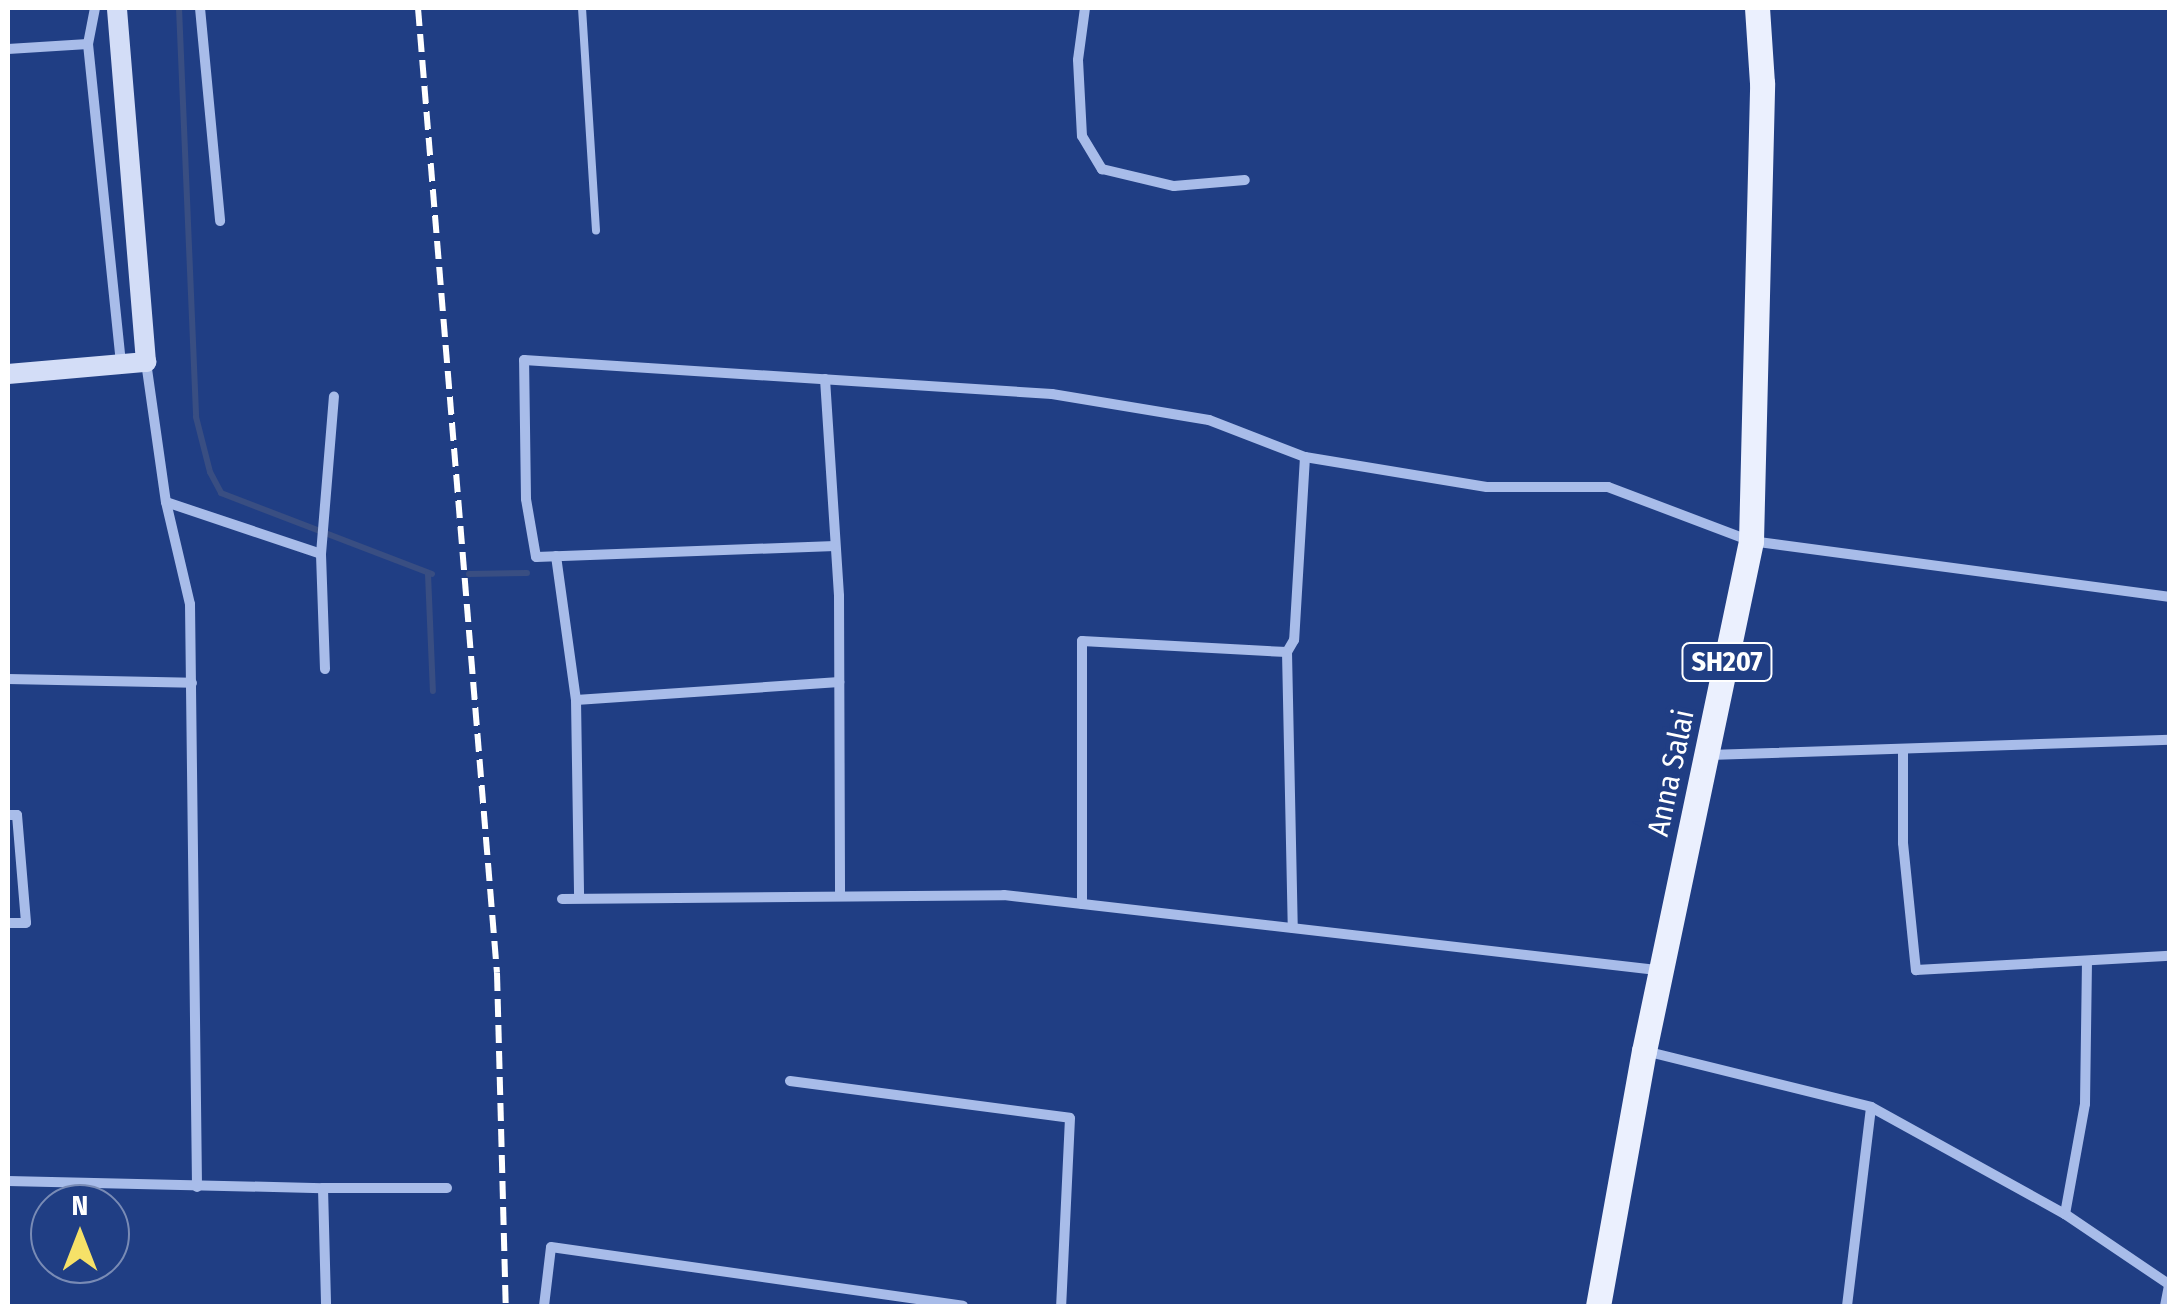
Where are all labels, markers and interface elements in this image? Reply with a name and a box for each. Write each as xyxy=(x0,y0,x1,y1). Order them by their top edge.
road number: SH207 xyxy=(1680,639,1774,685)
street label: Anna Salai xyxy=(1640,706,1702,840)
north arrow xyxy=(30,1184,130,1284)
text: N xyxy=(72,1189,88,1222)

